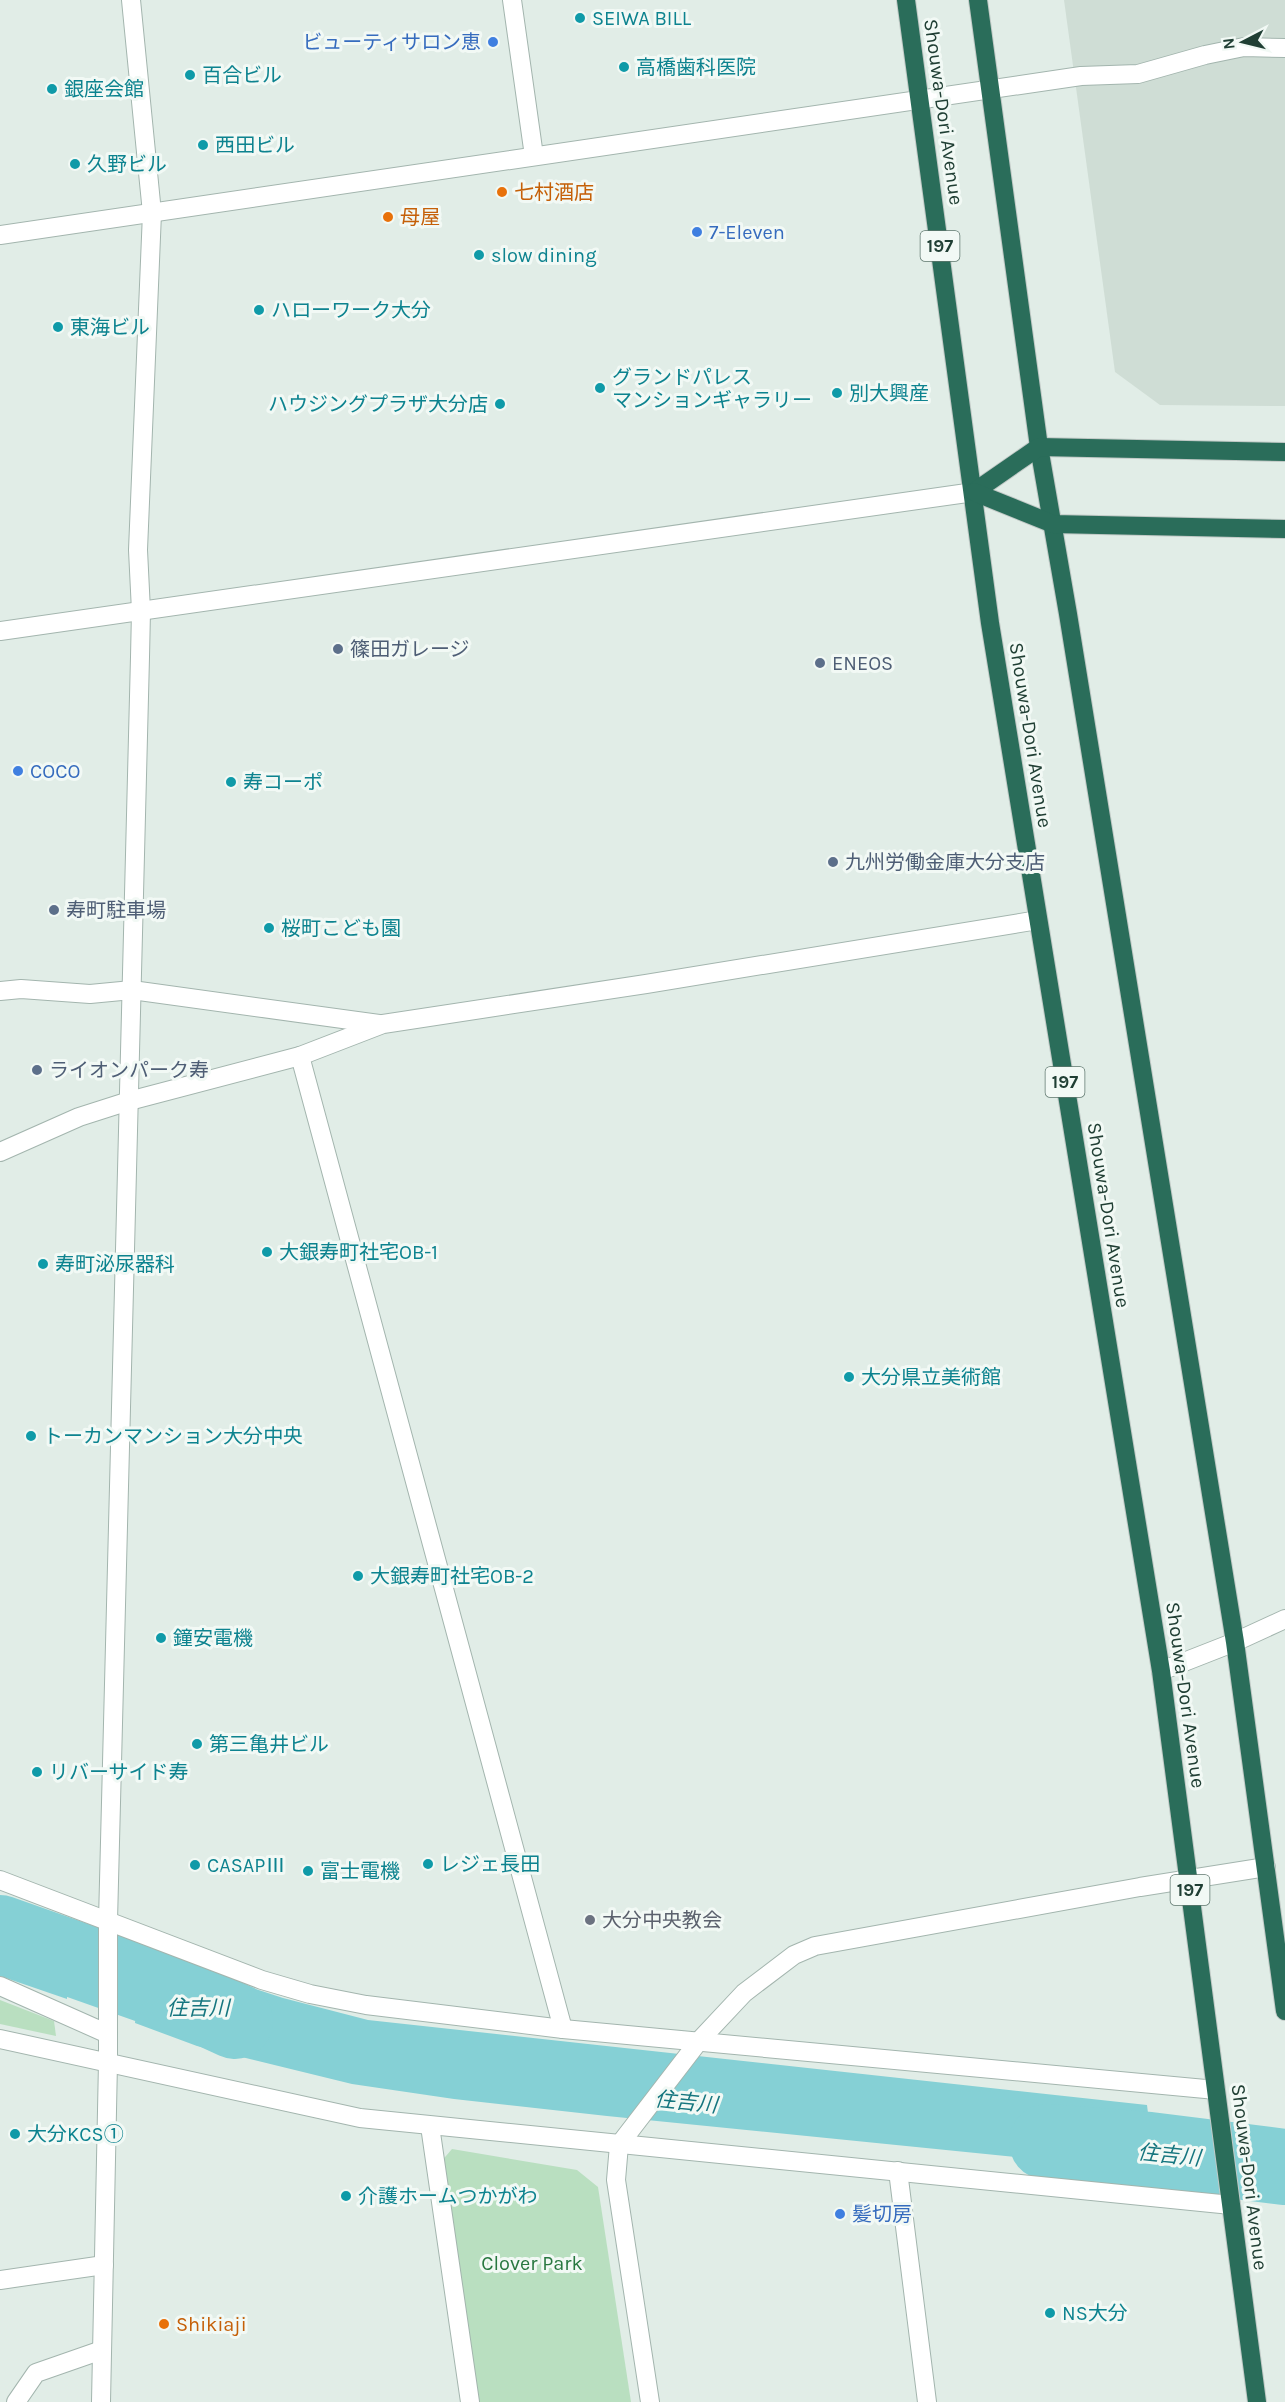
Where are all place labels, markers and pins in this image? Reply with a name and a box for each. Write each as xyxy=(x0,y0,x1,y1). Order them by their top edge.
place label: SEIWA BILL xyxy=(592,7,692,30)
marker: SEIWA BILL xyxy=(573,11,587,25)
place label: ビューティサロン恵 xyxy=(302,31,481,54)
marker: ビューティサロン恵 xyxy=(486,35,500,49)
place label: 高橋歯科医院 xyxy=(636,56,756,79)
marker: 高橋歯科医院 xyxy=(617,60,631,74)
place label: 百合ビル xyxy=(202,64,282,87)
marker: 百合ビル xyxy=(183,68,197,82)
place label: 銀座会館 xyxy=(64,78,144,101)
marker: 銀座会館 xyxy=(45,82,59,96)
place label: 西田ビル xyxy=(215,134,295,157)
marker: 西田ビル xyxy=(196,138,210,152)
place label: 久野ビル xyxy=(87,153,167,176)
marker: 久野ビル xyxy=(68,157,82,171)
place label: 七村酒店 xyxy=(514,181,594,204)
marker: 七村酒店 xyxy=(495,185,509,199)
place label: 母屋 xyxy=(400,206,440,229)
marker: 母屋 xyxy=(381,210,395,224)
place label: 7-Eleven xyxy=(709,221,785,244)
marker: 7-Eleven xyxy=(690,225,704,239)
place label: slow dining xyxy=(491,244,596,267)
marker: slow dining xyxy=(472,248,486,262)
place label: ハローワーク大分 xyxy=(271,299,431,322)
marker: ハローワーク大分 xyxy=(252,303,266,317)
place label: 東海ビル xyxy=(70,316,150,339)
marker: 東海ビル xyxy=(51,320,65,334)
place label: グランドパレス マンションギャラリー xyxy=(612,366,812,412)
marker: グランドパレス マンションギャラリー xyxy=(593,381,607,395)
place label: 別大興産 xyxy=(849,382,929,405)
marker: 別大興産 xyxy=(830,386,844,400)
place label: ハウジングプラザ大分店 xyxy=(268,393,488,416)
marker: ハウジングプラザ大分店 xyxy=(493,397,507,411)
place label: 篠田ガレージ xyxy=(350,638,470,661)
marker: 篠田ガレージ xyxy=(331,642,345,656)
place label: ENEOS xyxy=(832,652,893,675)
marker: ENEOS xyxy=(813,656,827,670)
place label: COCO xyxy=(30,760,80,783)
marker: COCO xyxy=(11,764,25,778)
place label: 寿コーポ xyxy=(243,771,323,794)
marker: 寿コーポ xyxy=(224,775,238,789)
place label: 九州労働金庫大分支店 xyxy=(845,851,1045,874)
marker: 九州労働金庫大分支店 xyxy=(826,855,840,869)
place label: 寿町駐車場 xyxy=(66,899,166,922)
marker: 寿町駐車場 xyxy=(47,903,61,917)
place label: 桜町こども園 xyxy=(281,917,401,940)
marker: 桜町こども園 xyxy=(262,921,276,935)
place label: ライオンパーク寿 xyxy=(49,1059,209,1082)
marker: ライオンパーク寿 xyxy=(30,1063,44,1077)
place label: 大銀寿町社宅OB-1 xyxy=(279,1241,438,1264)
marker: 大銀寿町社宅OB-1 xyxy=(260,1245,274,1259)
place label: 寿町泌尿器科 xyxy=(55,1253,175,1276)
marker: 寿町泌尿器科 xyxy=(36,1257,50,1271)
place label: 大分県立美術館 xyxy=(861,1366,1001,1389)
marker: 大分県立美術館 xyxy=(842,1370,856,1384)
place label: トーカンマンション大分中央 xyxy=(43,1425,303,1448)
marker: トーカンマンション大分中央 xyxy=(24,1429,38,1443)
place label: 大銀寿町社宅OB-2 xyxy=(370,1565,534,1588)
marker: 大銀寿町社宅OB-2 xyxy=(351,1569,365,1583)
place label: 鐘安電機 xyxy=(173,1627,253,1650)
marker: 鐘安電機 xyxy=(154,1631,168,1645)
place label: 第三亀井ビル xyxy=(209,1733,329,1756)
marker: 第三亀井ビル xyxy=(190,1737,204,1751)
place label: リバーサイド寿 xyxy=(49,1761,189,1784)
marker: リバーサイド寿 xyxy=(30,1765,44,1779)
place label: レジェ長田 xyxy=(440,1853,540,1876)
place label: CASAPⅢ xyxy=(207,1854,285,1877)
marker: レジェ長田 xyxy=(421,1857,435,1871)
marker: CASAPⅢ xyxy=(188,1858,202,1872)
place label: 富士電機 xyxy=(320,1860,400,1883)
marker: 富士電機 xyxy=(301,1864,315,1878)
place label: 大分中央教会 xyxy=(602,1909,722,1932)
marker: 大分中央教会 xyxy=(583,1913,597,1927)
place label: 大分KCS① xyxy=(27,2123,124,2146)
marker: 大分KCS① xyxy=(8,2127,22,2141)
place label: 介護ホームつかがわ xyxy=(358,2185,537,2208)
marker: 介護ホームつかがわ xyxy=(339,2189,353,2203)
place label: 髪切房 xyxy=(852,2203,912,2226)
marker: 髪切房 xyxy=(833,2207,847,2221)
place label: NS大分 xyxy=(1062,2302,1128,2325)
marker: NS大分 xyxy=(1043,2306,1057,2320)
place label: Shikiaji xyxy=(176,2313,247,2336)
marker: Shikiaji xyxy=(157,2317,171,2331)

